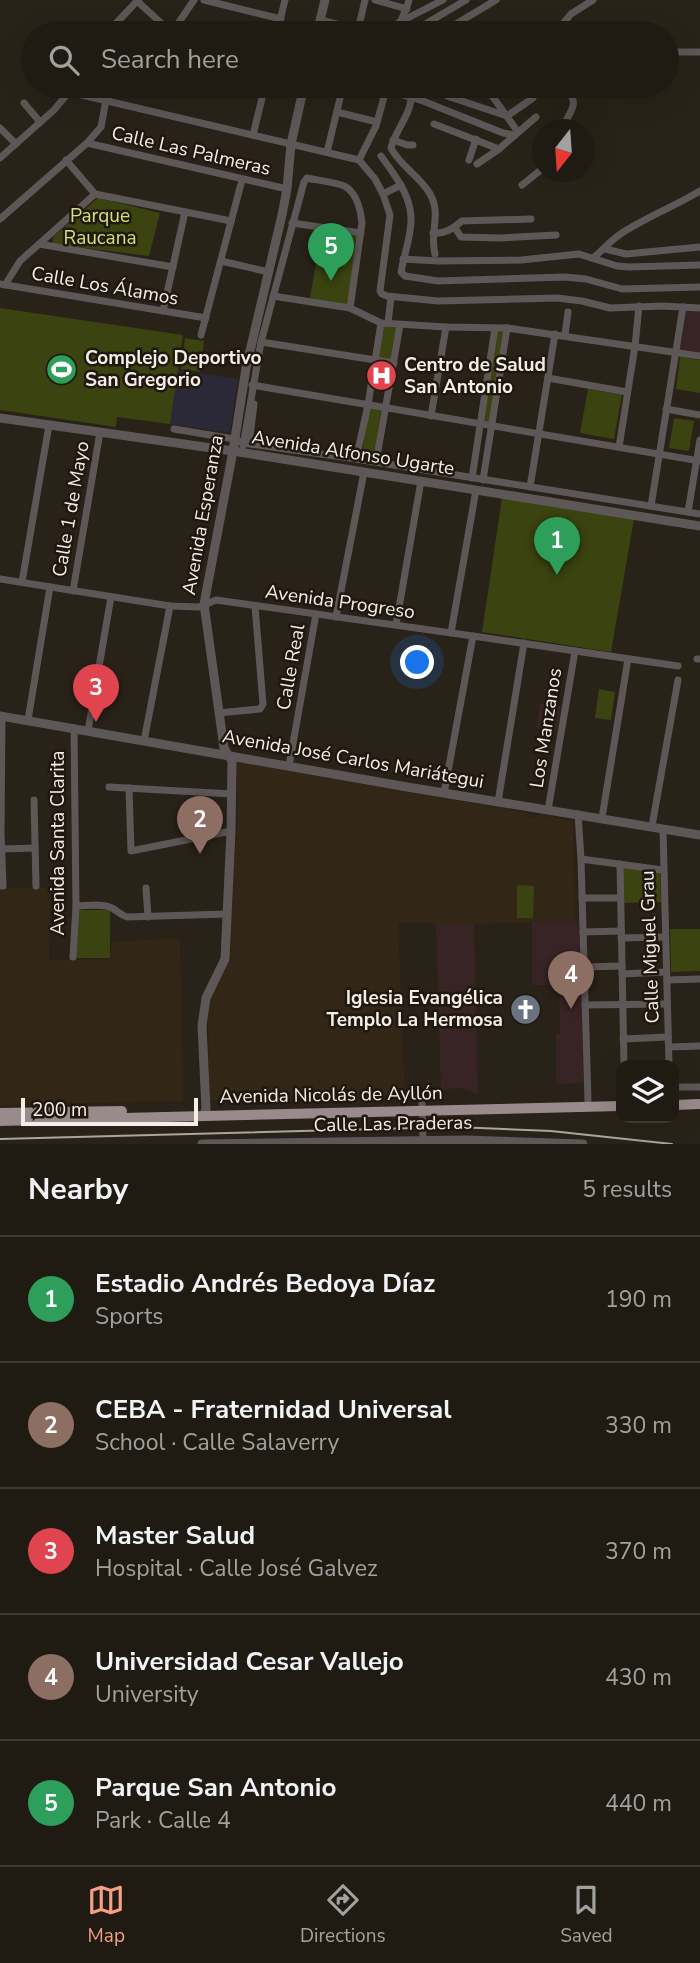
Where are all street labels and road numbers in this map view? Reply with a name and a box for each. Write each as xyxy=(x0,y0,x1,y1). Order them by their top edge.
street label: Calle Las Palmeras xyxy=(109,120,273,182)
street label: Calle Los Álamos xyxy=(29,260,181,312)
street label: Avenida Alfonso Ugarte xyxy=(250,424,456,482)
street label: Avenida Esperanza xyxy=(176,433,230,597)
street label: Calle 1 de Mayo xyxy=(46,439,96,579)
street label: Avenida Progreso xyxy=(263,579,417,625)
street label: Calle Real xyxy=(271,622,311,712)
street label: Los Manzanos xyxy=(524,666,568,790)
street label: Avenida José Carlos Mariátegui xyxy=(220,723,486,795)
street label: Avenida Santa Clarita xyxy=(45,751,71,935)
street label: Calle Miguel Grau xyxy=(634,870,666,1024)
street label: Avenida Nicolás de Ayllón xyxy=(219,1080,443,1110)
street label: Calle Las Praderas xyxy=(313,1110,473,1138)

